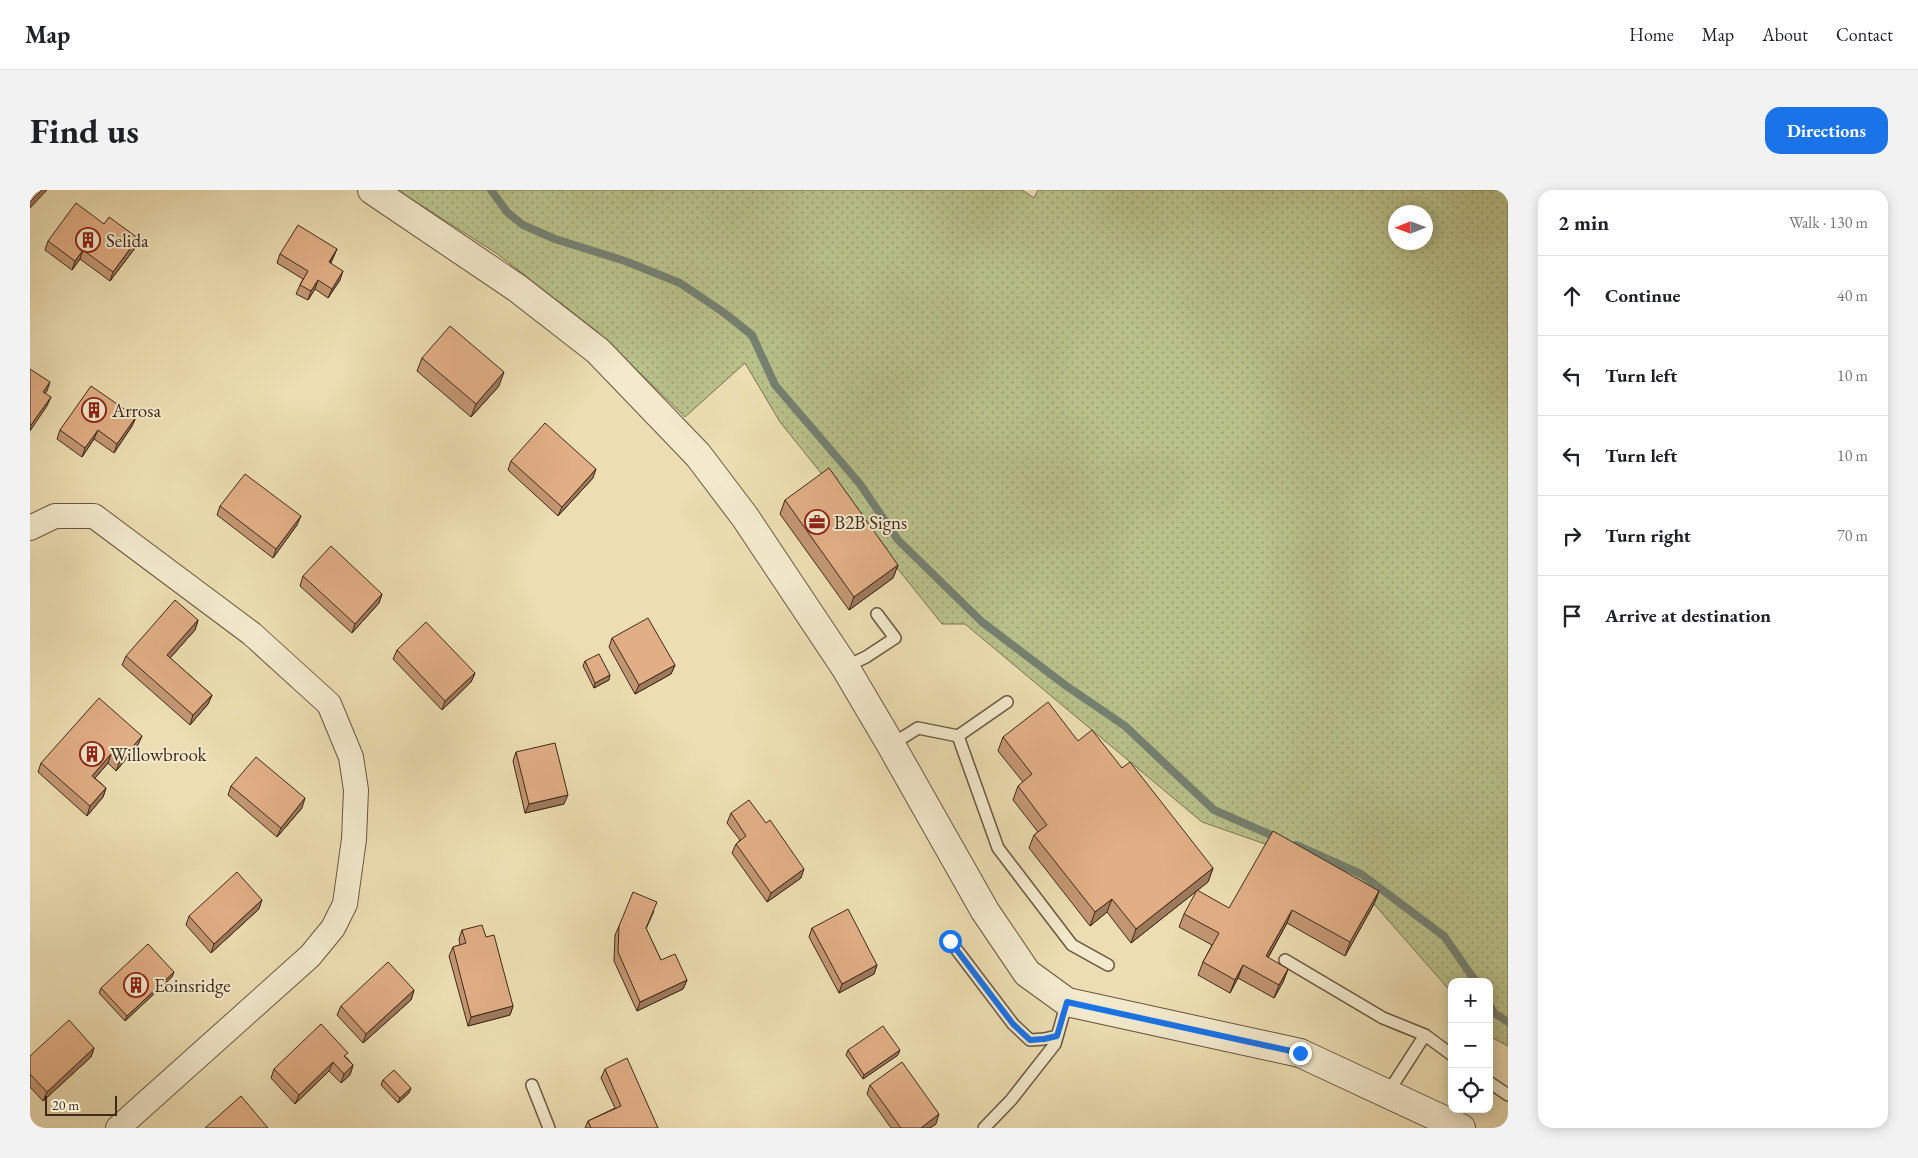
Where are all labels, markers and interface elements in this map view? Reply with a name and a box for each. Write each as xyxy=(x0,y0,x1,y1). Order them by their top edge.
text: Map xyxy=(25,19,70,50)
text: Home xyxy=(1629,23,1674,46)
text: Map xyxy=(1702,23,1734,46)
text: About xyxy=(1762,23,1808,46)
text: Contact xyxy=(1836,23,1893,46)
button: Directions xyxy=(1765,107,1888,154)
text: Find us xyxy=(30,108,139,153)
north arrow xyxy=(1388,205,1433,250)
text: 2 min xyxy=(1558,209,1609,236)
text: Walk · 130 m xyxy=(1789,212,1868,233)
building icon: Selida xyxy=(75,227,101,253)
place label: Selida xyxy=(106,228,149,253)
icon: ahead xyxy=(1558,282,1586,310)
text: Continue xyxy=(1605,283,1680,308)
text: 40 m xyxy=(1837,285,1868,306)
icon: left xyxy=(1558,362,1586,390)
text: Turn left xyxy=(1605,363,1677,388)
text: 10 m xyxy=(1837,365,1868,386)
building icon: Arrosa xyxy=(81,397,107,423)
place label: Arrosa xyxy=(111,398,161,423)
icon: left xyxy=(1558,442,1586,470)
text: Turn left xyxy=(1605,443,1677,468)
text: 10 m xyxy=(1837,445,1868,466)
office icon: B2B Signs xyxy=(804,509,830,535)
place label: B2B Signs xyxy=(834,510,907,535)
icon: right xyxy=(1558,522,1586,550)
text: Turn right xyxy=(1605,523,1691,548)
text: 70 m xyxy=(1837,525,1868,546)
icon: arrive xyxy=(1558,602,1586,630)
text: Arrive at destination xyxy=(1605,603,1771,628)
building icon: Willowbrook xyxy=(79,741,105,767)
place label: Willowbrook xyxy=(110,742,208,767)
route start xyxy=(939,930,962,953)
building icon: Eoinsridge xyxy=(123,972,149,998)
place label: Eoinsridge xyxy=(154,973,231,998)
map controls xyxy=(1448,978,1493,1113)
button: + xyxy=(1448,978,1493,1023)
button: − xyxy=(1448,1023,1493,1068)
route end xyxy=(1289,1042,1312,1065)
button: locate xyxy=(1448,1068,1493,1113)
scale bar xyxy=(45,1093,118,1116)
text: 20 m xyxy=(52,1096,79,1114)

